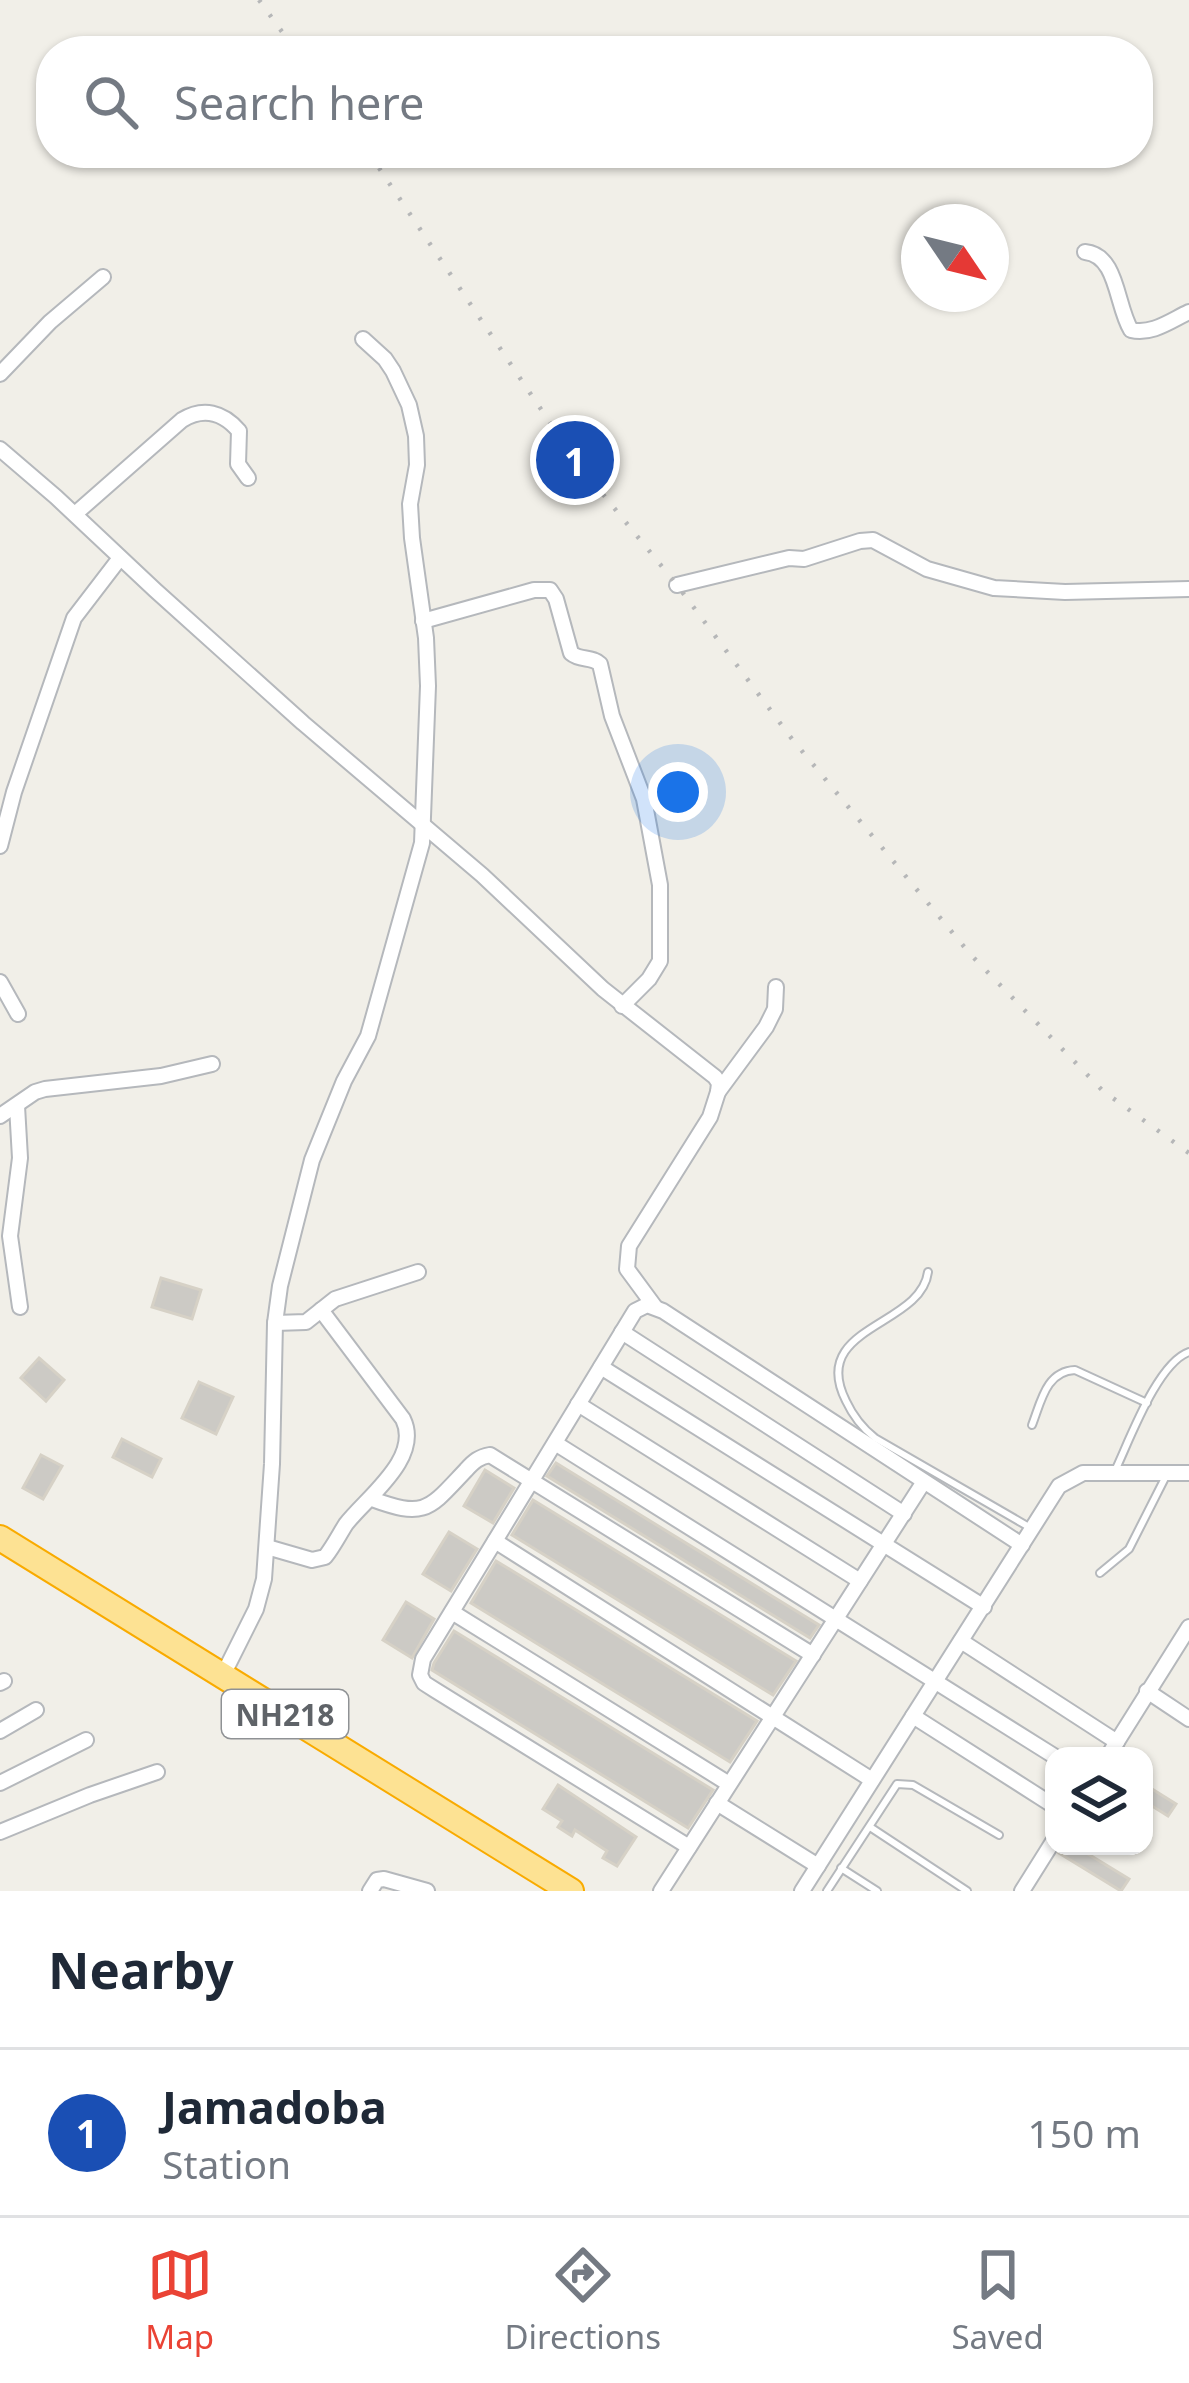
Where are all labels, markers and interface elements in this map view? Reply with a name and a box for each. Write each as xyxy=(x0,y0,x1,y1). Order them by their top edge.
search box xyxy=(36,36,1153,168)
icon: search xyxy=(78,69,144,135)
text: Search here xyxy=(174,72,424,133)
north arrow xyxy=(901,204,1009,312)
pin: 1 xyxy=(536,415,614,505)
your location xyxy=(648,762,708,822)
road number: NH218 xyxy=(222,1690,348,1738)
map controls xyxy=(1045,1747,1153,1855)
button: layers xyxy=(1045,1747,1153,1855)
text: Nearby xyxy=(48,1934,234,2004)
text: Jamadoba xyxy=(162,2076,387,2137)
text: 1 xyxy=(76,2106,98,2159)
text: 150 m xyxy=(1027,2106,1141,2159)
text: Station xyxy=(162,2137,291,2190)
tab: Map xyxy=(145,2242,214,2359)
tab: Directions xyxy=(504,2242,661,2359)
tab: Saved xyxy=(951,2242,1044,2359)

